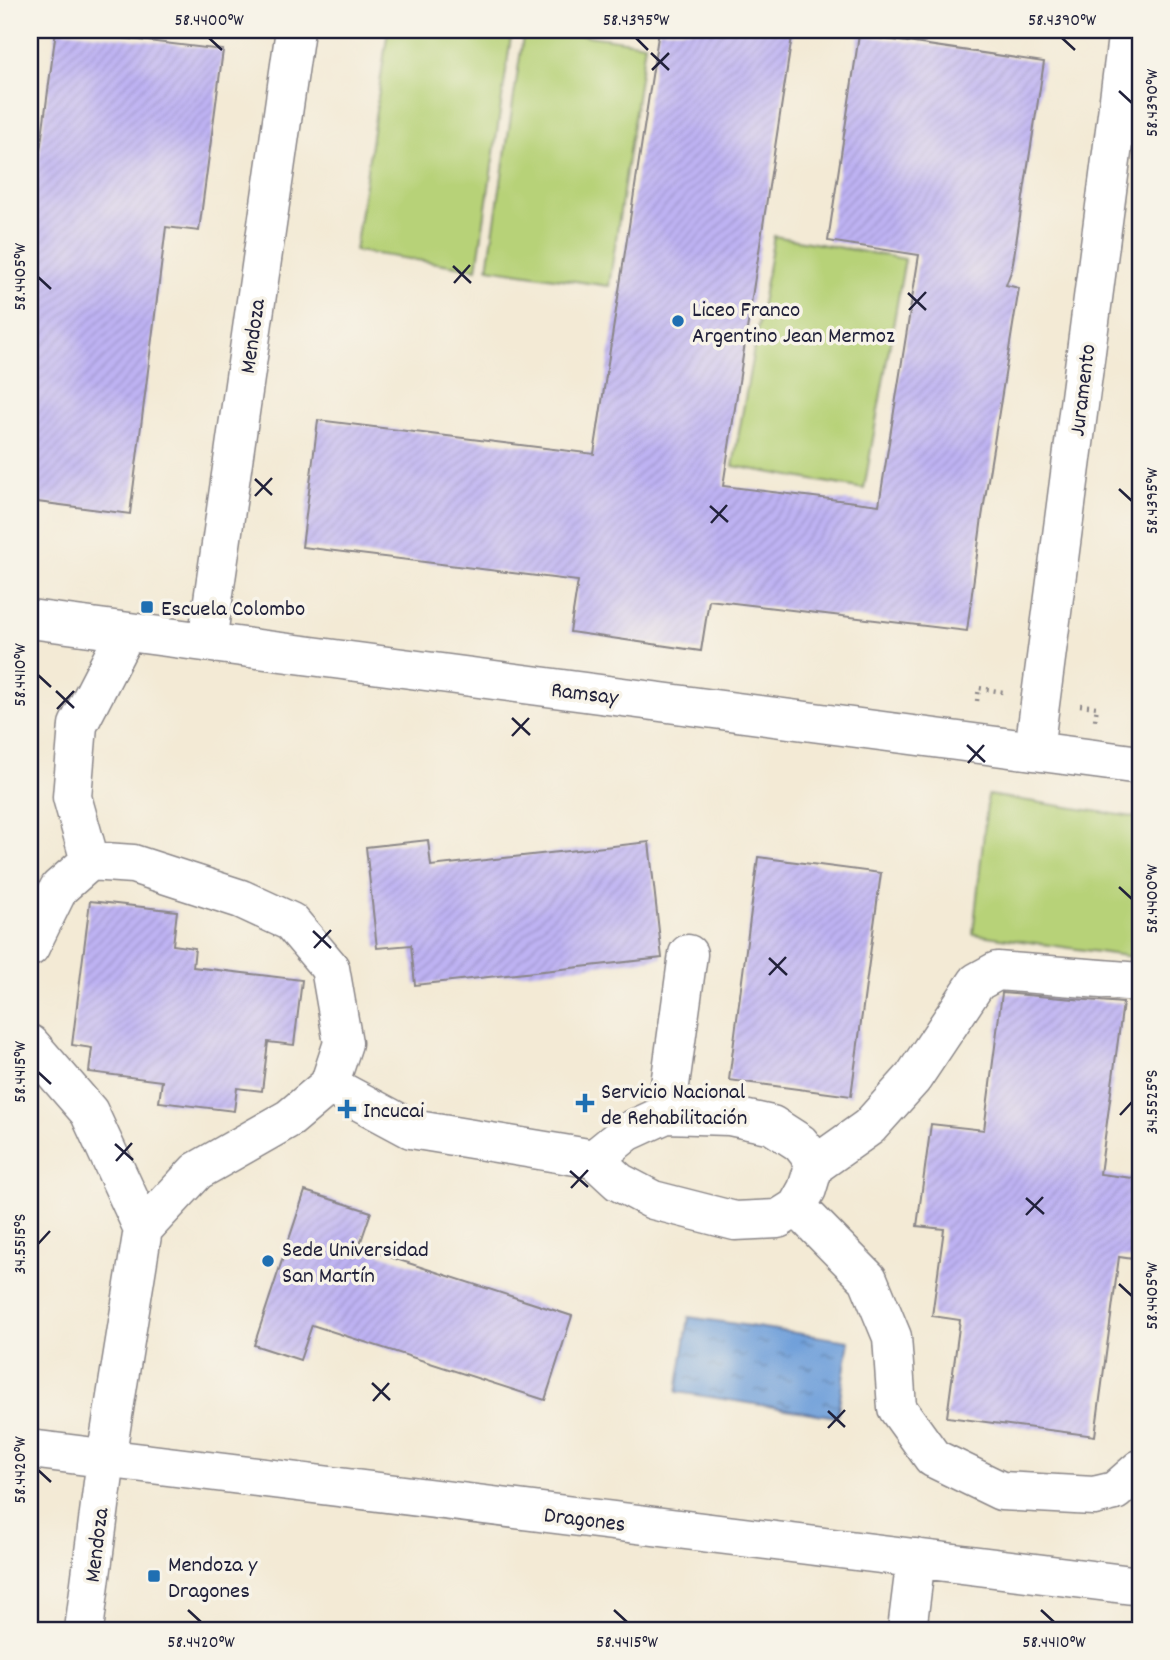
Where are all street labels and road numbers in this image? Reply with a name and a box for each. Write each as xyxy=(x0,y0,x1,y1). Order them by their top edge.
street label: Mendoza xyxy=(233,296,276,376)
street label: Juramento xyxy=(1062,342,1107,439)
street label: Ramsay xyxy=(549,675,621,716)
street label: Dragones xyxy=(542,1500,627,1543)
street label: Mendoza xyxy=(78,1505,120,1585)

